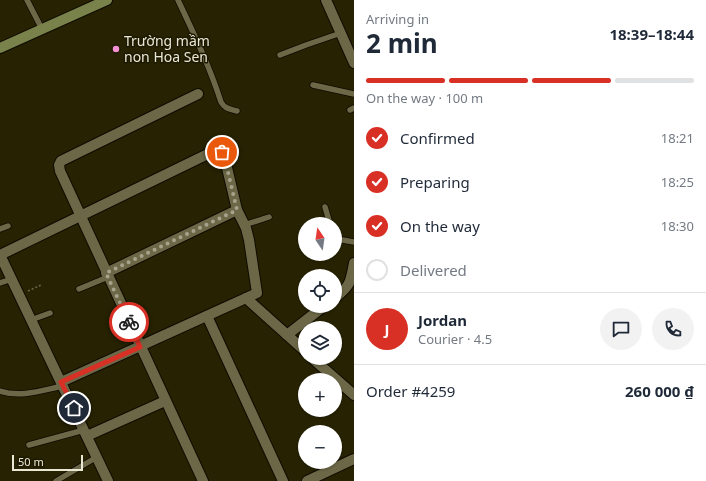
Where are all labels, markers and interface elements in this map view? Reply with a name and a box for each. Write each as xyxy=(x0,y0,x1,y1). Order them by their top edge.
text: Arriving in xyxy=(366,10,429,28)
text: 18:39–18:44 xyxy=(609,24,694,44)
text: 2 min xyxy=(366,25,438,61)
place label: Trường mầm non Hoa Sen xyxy=(124,31,210,66)
marker: Trường mầm non Hoa Sen xyxy=(111,44,121,54)
text: On the way · 100 m xyxy=(366,89,483,107)
icon: check xyxy=(366,127,388,149)
text: Confirmed xyxy=(400,128,475,148)
text: 18:21 xyxy=(661,129,694,147)
pin xyxy=(205,135,239,169)
icon: bag xyxy=(211,141,233,163)
icon: check xyxy=(366,171,388,193)
text: Preparing xyxy=(400,172,470,192)
text: 18:25 xyxy=(661,173,694,191)
icon: check xyxy=(366,215,388,237)
text: On the way xyxy=(400,216,480,236)
north arrow xyxy=(298,217,342,261)
map controls xyxy=(298,217,342,469)
text: 18:30 xyxy=(661,217,694,235)
text: Delivered xyxy=(400,260,467,280)
button: locate xyxy=(298,269,342,313)
courier xyxy=(109,302,149,342)
button: chat xyxy=(600,308,642,350)
button: phone xyxy=(652,308,694,350)
text: Jordan xyxy=(418,310,467,330)
icon: bike xyxy=(118,311,140,333)
text: J xyxy=(385,319,389,339)
button: layers xyxy=(298,321,342,365)
text: Courier · 4.5 xyxy=(418,330,492,348)
button: + xyxy=(298,373,342,417)
text: Order #4259 xyxy=(366,381,455,401)
text: 260 000 ₫ xyxy=(625,381,694,401)
pin xyxy=(57,391,91,425)
icon: home xyxy=(63,397,85,419)
button: − xyxy=(298,425,342,469)
scale bar xyxy=(12,453,83,472)
text: 50 m xyxy=(18,454,44,469)

